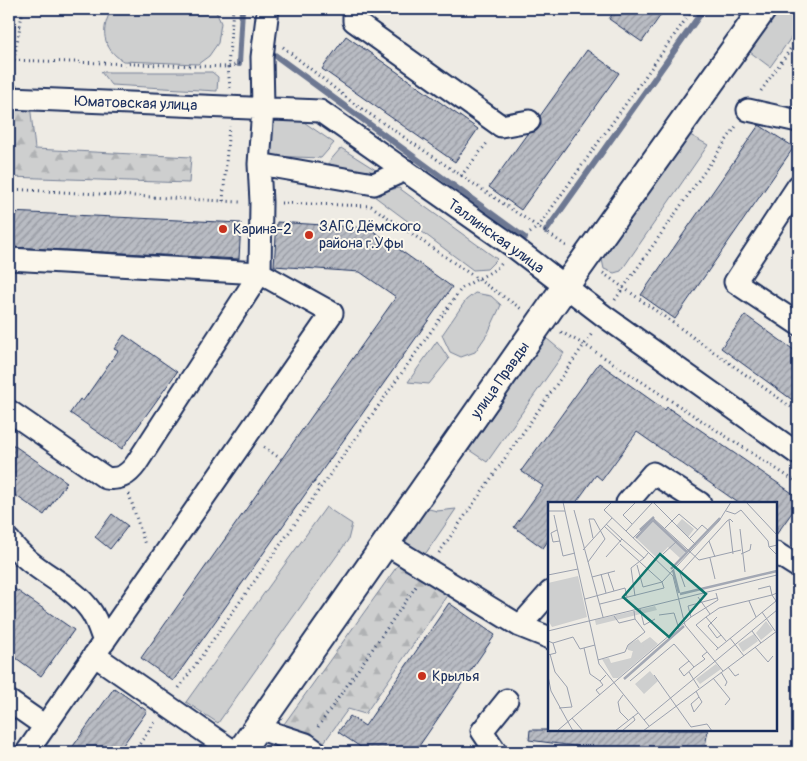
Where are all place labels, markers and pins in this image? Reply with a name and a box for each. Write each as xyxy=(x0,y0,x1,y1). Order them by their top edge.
place label: ЗАГС Дёмского района г.Уфы xyxy=(319,217,421,253)
place label: Карина-2 xyxy=(233,220,292,239)
marker: Карина-2 xyxy=(217,223,229,235)
marker: ЗАГС Дёмского района г.Уфы xyxy=(303,229,315,241)
place label: Крылья xyxy=(432,667,479,686)
marker: Крылья xyxy=(416,670,428,682)

